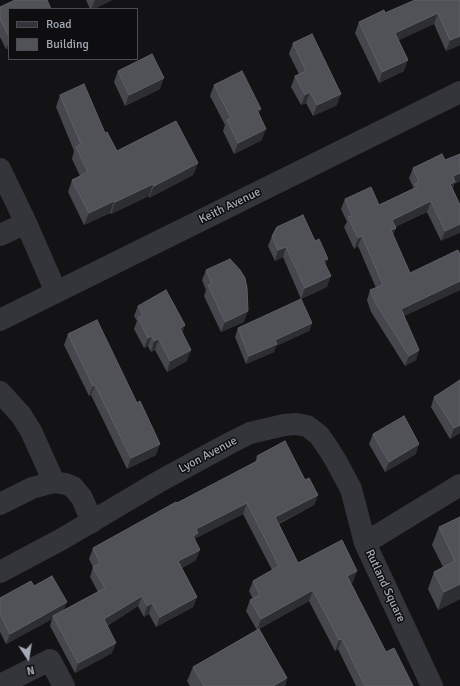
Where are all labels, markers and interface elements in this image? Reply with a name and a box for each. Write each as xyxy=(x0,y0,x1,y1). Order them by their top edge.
legend xyxy=(8,8,138,60)
text: Road xyxy=(46,17,72,32)
text: Building xyxy=(46,37,89,52)
street label: Keith Avenue xyxy=(197,185,263,227)
street label: Lyon Avenue xyxy=(176,434,240,476)
street label: Rutland Square xyxy=(362,547,408,625)
north arrow xyxy=(8,638,48,678)
text: N xyxy=(26,663,36,677)

